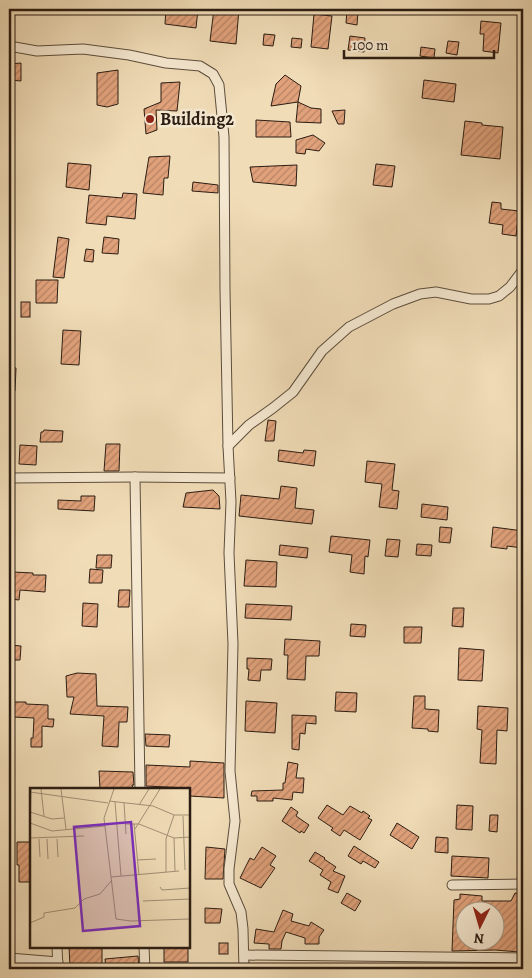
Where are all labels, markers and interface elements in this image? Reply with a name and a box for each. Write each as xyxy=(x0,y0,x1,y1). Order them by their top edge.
scale bar xyxy=(344,28,494,60)
text: 100 m xyxy=(352,35,389,55)
place label: Building2 xyxy=(160,107,234,131)
marker: Building2 xyxy=(144,113,156,125)
inset map xyxy=(30,788,190,948)
north arrow xyxy=(454,900,504,950)
text: N xyxy=(473,929,485,948)

